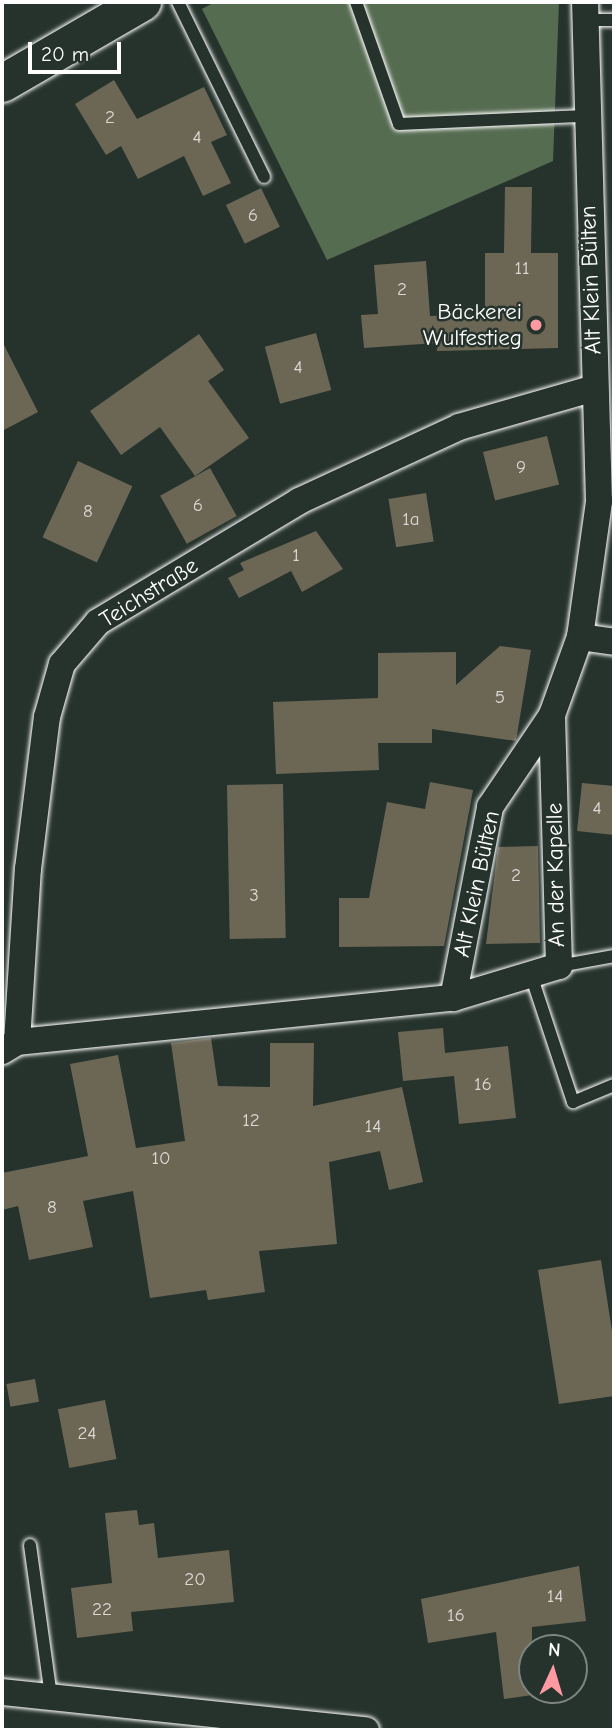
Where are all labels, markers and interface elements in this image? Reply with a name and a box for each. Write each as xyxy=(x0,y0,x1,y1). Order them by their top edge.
scale bar xyxy=(32,28,124,72)
text: 20 m xyxy=(41,42,89,66)
house number: 2 xyxy=(105,107,115,129)
house number: 4 xyxy=(192,127,202,149)
house number: 6 xyxy=(248,205,258,227)
street label: Alt Klein Bülten xyxy=(575,205,607,355)
house number: 11 xyxy=(514,258,530,280)
house number: 2 xyxy=(397,279,407,301)
place label: Bäckerei Wulfestieg xyxy=(423,298,522,352)
marker: Bäckerei Wulfestieg xyxy=(528,317,544,333)
house number: 4 xyxy=(293,357,303,379)
house number: 9 xyxy=(516,457,526,479)
house number: 6 xyxy=(193,495,203,517)
house number: 8 xyxy=(83,501,93,523)
house number: 1a xyxy=(402,509,420,531)
house number: 1 xyxy=(292,545,300,567)
street label: Teichstraße xyxy=(95,552,203,634)
house number: 5 xyxy=(495,687,505,709)
house number: 4 xyxy=(592,798,602,820)
street label: An der Kapelle xyxy=(541,803,571,947)
street label: Alt Klein Bülten xyxy=(448,808,506,960)
house number: 2 xyxy=(511,865,521,887)
house number: 3 xyxy=(249,885,259,907)
house number: 16 xyxy=(474,1074,492,1096)
house number: 12 xyxy=(242,1110,260,1132)
house number: 14 xyxy=(365,1116,381,1138)
house number: 10 xyxy=(151,1148,171,1170)
house number: 8 xyxy=(47,1197,57,1219)
house number: 24 xyxy=(77,1423,97,1445)
house number: 20 xyxy=(184,1569,206,1591)
house number: 14 xyxy=(547,1586,563,1608)
house number: 22 xyxy=(92,1599,112,1621)
house number: 16 xyxy=(447,1605,465,1627)
north arrow xyxy=(518,1634,588,1704)
text: N xyxy=(547,1639,561,1661)

